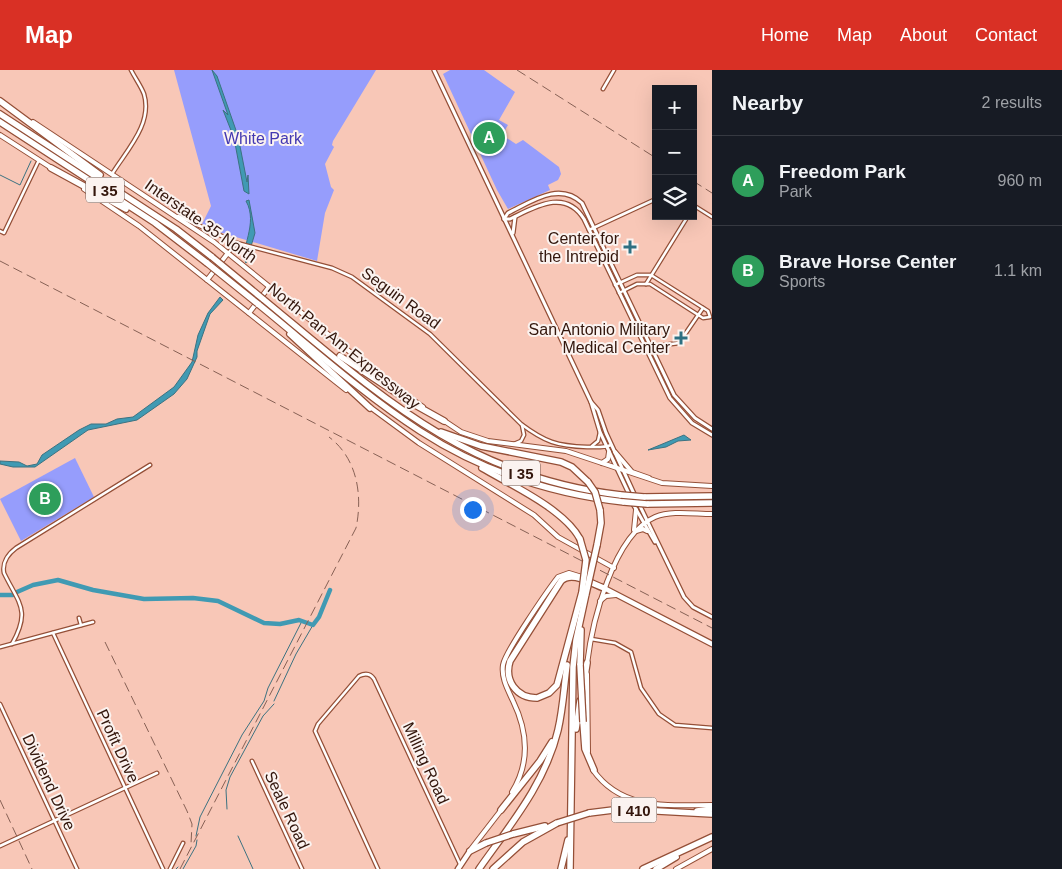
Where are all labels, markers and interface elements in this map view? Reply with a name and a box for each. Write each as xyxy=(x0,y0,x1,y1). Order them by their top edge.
text: Map xyxy=(25,21,73,48)
text: Home xyxy=(761,25,809,45)
text: Map xyxy=(837,25,872,45)
text: About xyxy=(900,25,947,45)
text: Contact xyxy=(975,25,1037,45)
map controls xyxy=(652,85,697,220)
button: + xyxy=(652,85,697,130)
text: Nearby xyxy=(732,91,803,114)
text: 2 results xyxy=(982,94,1042,111)
pin: A xyxy=(473,119,505,157)
park label: White Park xyxy=(224,130,303,147)
button: − xyxy=(652,130,697,175)
text: Freedom Park xyxy=(779,161,906,182)
text: A xyxy=(742,172,754,189)
text: 960 m xyxy=(998,172,1042,189)
button: layers xyxy=(652,175,697,220)
street label: Interstate 35 North xyxy=(142,176,260,266)
road number: I 35 xyxy=(86,178,124,202)
text: Park xyxy=(779,183,812,200)
place label: Center for the Intrepid xyxy=(539,230,620,265)
marker: Center for the Intrepid xyxy=(623,240,637,254)
text: Brave Horse Center xyxy=(779,251,956,272)
text: B xyxy=(742,262,754,279)
text: 1.1 km xyxy=(994,262,1042,279)
street label: Seguin Road xyxy=(359,264,443,332)
text: Sports xyxy=(779,273,825,290)
street label: North Pan Am Expressway xyxy=(265,280,423,412)
place label: San Antonio Military Medical Center xyxy=(529,321,671,356)
marker: San Antonio Military Medical Center xyxy=(674,331,688,345)
road number: I 35 xyxy=(502,460,540,486)
pin: B xyxy=(29,480,61,518)
your location xyxy=(460,497,486,523)
street label: Profit Drive xyxy=(94,707,142,786)
street label: Milling Road xyxy=(400,720,452,806)
street label: Dividend Drive xyxy=(19,731,79,833)
street label: Seale Road xyxy=(262,769,312,851)
road number: I 410 xyxy=(612,798,656,822)

